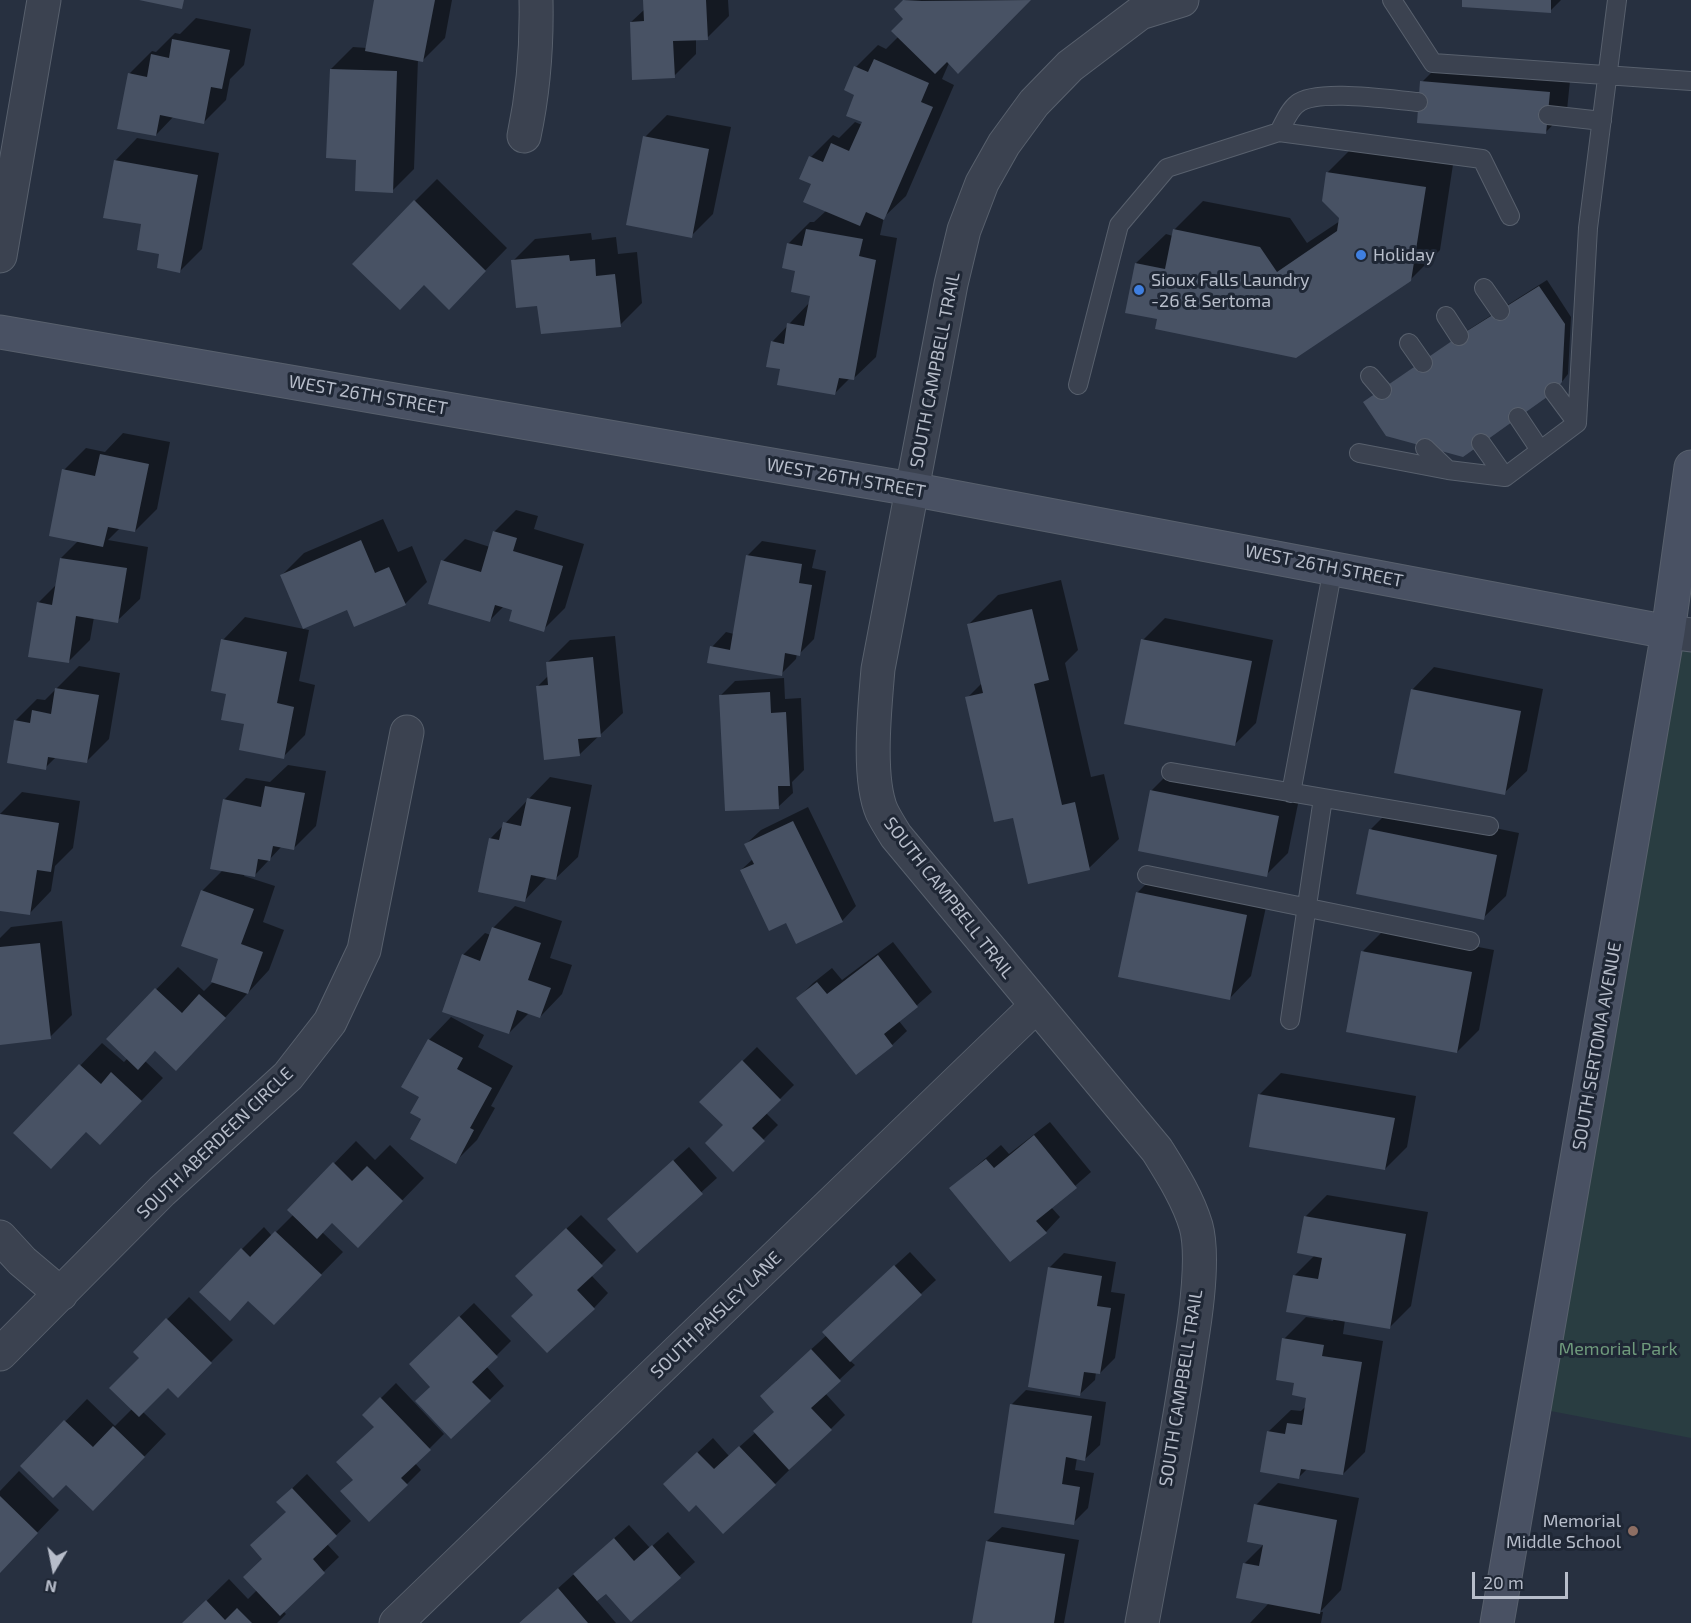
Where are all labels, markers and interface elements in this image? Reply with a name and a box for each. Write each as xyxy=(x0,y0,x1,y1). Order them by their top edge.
place label: Holiday xyxy=(1373,244,1435,266)
marker: Holiday xyxy=(1354,248,1368,262)
place label: Sioux Falls Laundry -26 & Sertoma xyxy=(1151,269,1309,312)
street label: SOUTH CAMPBELL TRAIL xyxy=(905,270,965,470)
marker: Sioux Falls Laundry -26 & Sertoma xyxy=(1132,283,1146,297)
street label: WEST 26TH STREET xyxy=(287,370,449,420)
street label: WEST 26TH STREET xyxy=(765,453,927,503)
street label: WEST 26TH STREET xyxy=(1243,540,1405,592)
street label: SOUTH CAMPBELL TRAIL xyxy=(879,813,1019,983)
street label: SOUTH SERTOMA AVENUE xyxy=(1568,940,1626,1152)
street label: SOUTH ABERDEEN CIRCLE xyxy=(132,1063,298,1223)
street label: SOUTH PAISLEY LANE xyxy=(646,1247,786,1383)
street label: SOUTH CAMPBELL TRAIL xyxy=(1155,1288,1207,1488)
park label: Memorial Park xyxy=(1558,1338,1678,1360)
place label: Memorial Middle School xyxy=(1506,1510,1621,1552)
marker: Memorial Middle School xyxy=(1626,1524,1640,1538)
north arrow xyxy=(24,1539,84,1599)
scale bar xyxy=(1475,1560,1571,1598)
text: 20 m xyxy=(1483,1571,1524,1593)
text: N xyxy=(43,1577,58,1598)

